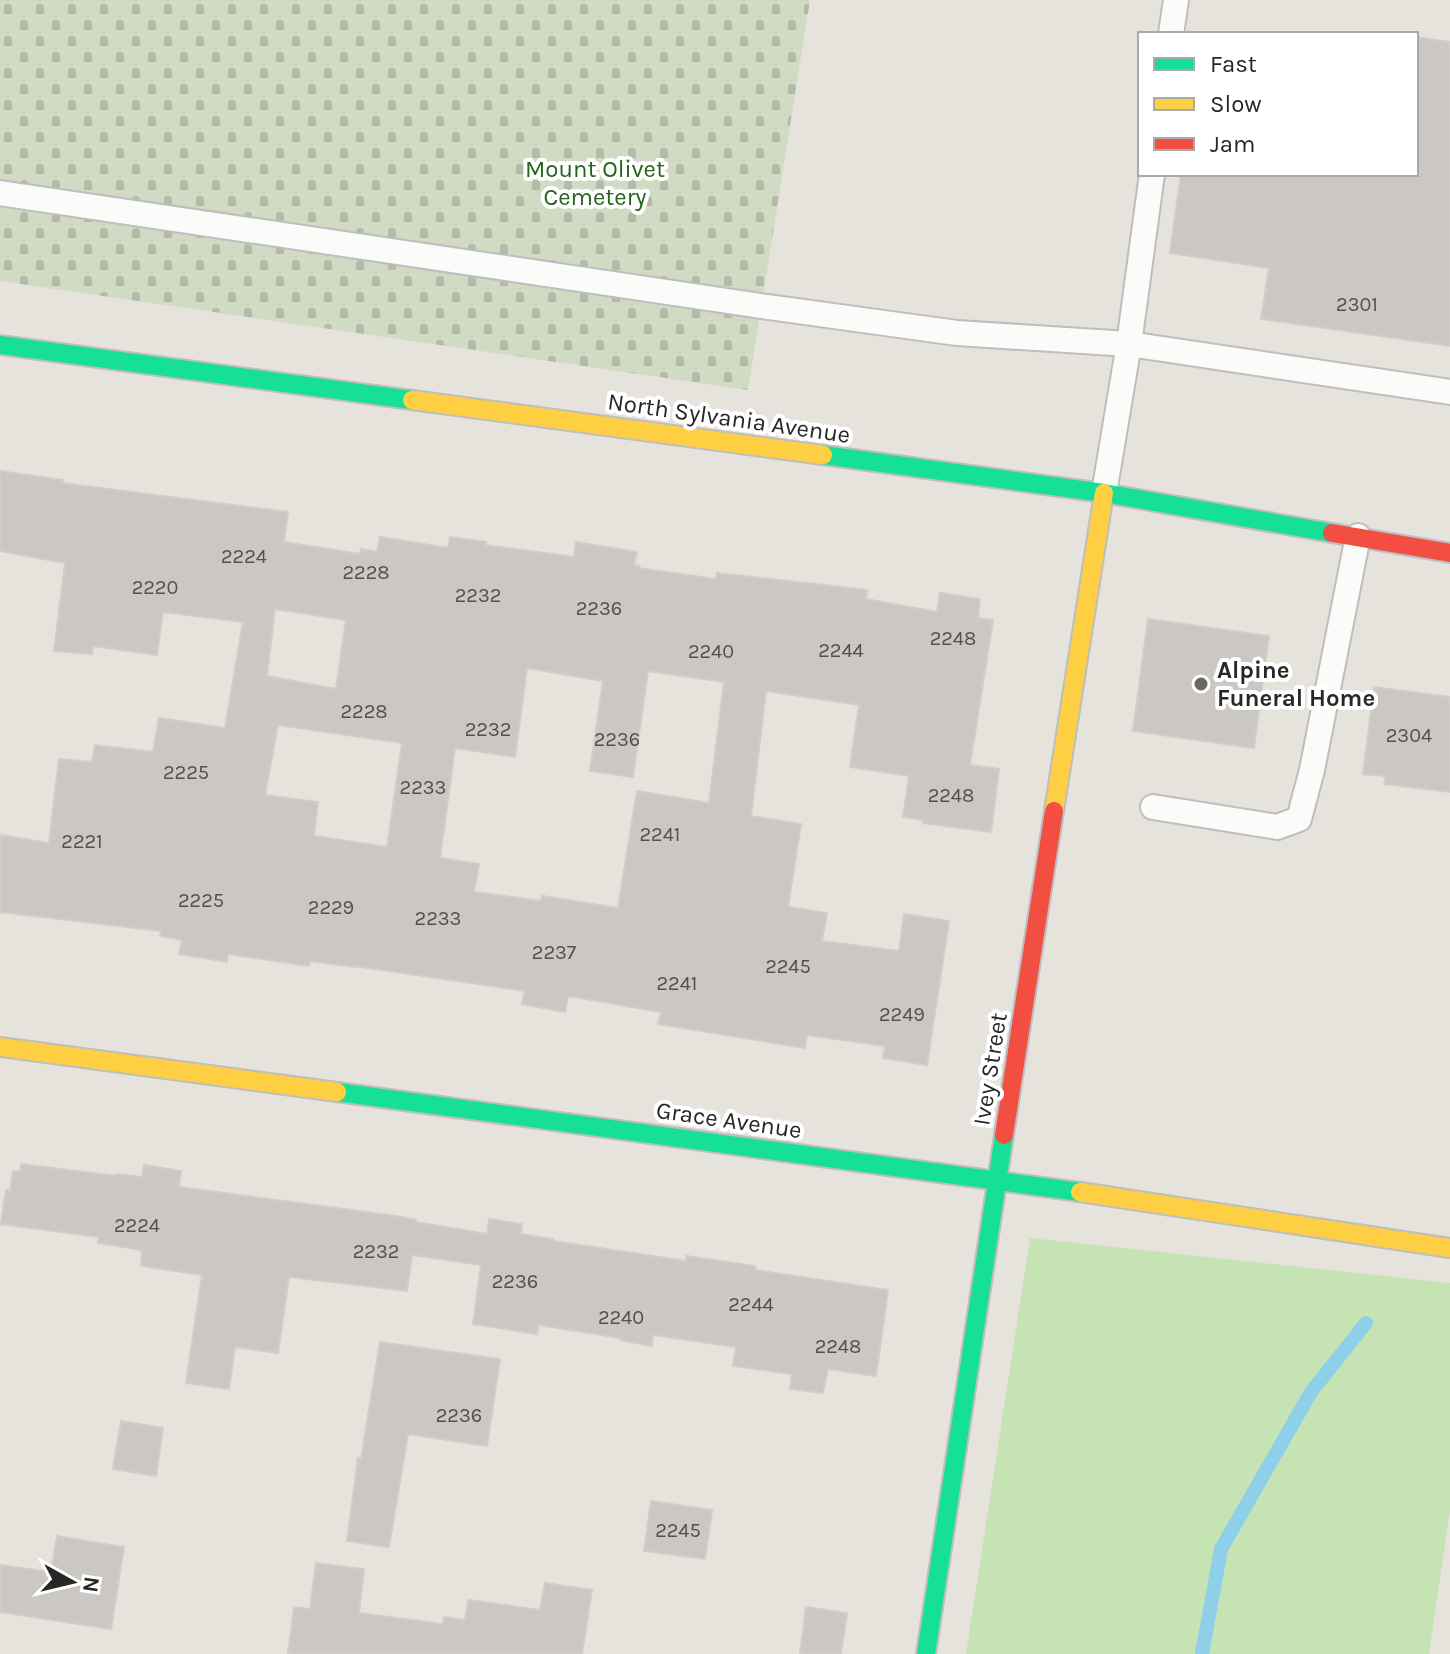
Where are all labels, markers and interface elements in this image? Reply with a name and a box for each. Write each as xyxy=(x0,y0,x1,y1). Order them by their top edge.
legend xyxy=(1138,32,1418,176)
text: Fast xyxy=(1210,50,1257,78)
text: Slow xyxy=(1210,90,1262,118)
text: Jam xyxy=(1210,130,1255,158)
park label: Mount Olivet Cemetery xyxy=(525,155,665,211)
house number: 2301 xyxy=(1336,293,1378,316)
street label: North Sylvania Avenue xyxy=(606,387,852,449)
house number: 2224 xyxy=(221,545,267,568)
house number: 2228 xyxy=(342,561,390,584)
house number: 2220 xyxy=(132,576,178,599)
house number: 2232 xyxy=(455,584,501,607)
house number: 2236 xyxy=(576,597,622,620)
house number: 2248 xyxy=(930,627,976,650)
house number: 2244 xyxy=(818,639,864,662)
house number: 2240 xyxy=(688,640,734,663)
place label: Alpine Funeral Home xyxy=(1217,656,1375,712)
marker: Alpine Funeral Home xyxy=(1192,675,1210,693)
house number: 2228 xyxy=(340,700,388,723)
house number: 2232 xyxy=(465,718,511,741)
house number: 2304 xyxy=(1386,724,1432,747)
house number: 2236 xyxy=(594,728,640,751)
house number: 2225 xyxy=(163,761,209,784)
house number: 2233 xyxy=(400,776,446,799)
house number: 2248 xyxy=(928,784,974,807)
house number: 2241 xyxy=(640,823,680,846)
house number: 2221 xyxy=(61,830,103,853)
house number: 2225 xyxy=(178,889,224,912)
house number: 2229 xyxy=(308,896,354,919)
house number: 2233 xyxy=(415,907,461,930)
house number: 2237 xyxy=(532,941,577,964)
house number: 2245 xyxy=(765,955,811,978)
house number: 2241 xyxy=(657,972,697,995)
house number: 2249 xyxy=(879,1003,925,1026)
street label: Ivey Street xyxy=(967,1011,1013,1127)
street label: Grace Avenue xyxy=(654,1096,804,1144)
house number: 2224 xyxy=(114,1214,160,1237)
house number: 2232 xyxy=(353,1240,399,1263)
house number: 2236 xyxy=(492,1270,538,1293)
house number: 2244 xyxy=(728,1293,774,1316)
house number: 2240 xyxy=(598,1306,644,1329)
house number: 2248 xyxy=(815,1335,861,1358)
house number: 2236 xyxy=(436,1404,482,1427)
house number: 2245 xyxy=(655,1519,701,1542)
north arrow xyxy=(32,1542,112,1622)
text: N xyxy=(77,1575,105,1594)

